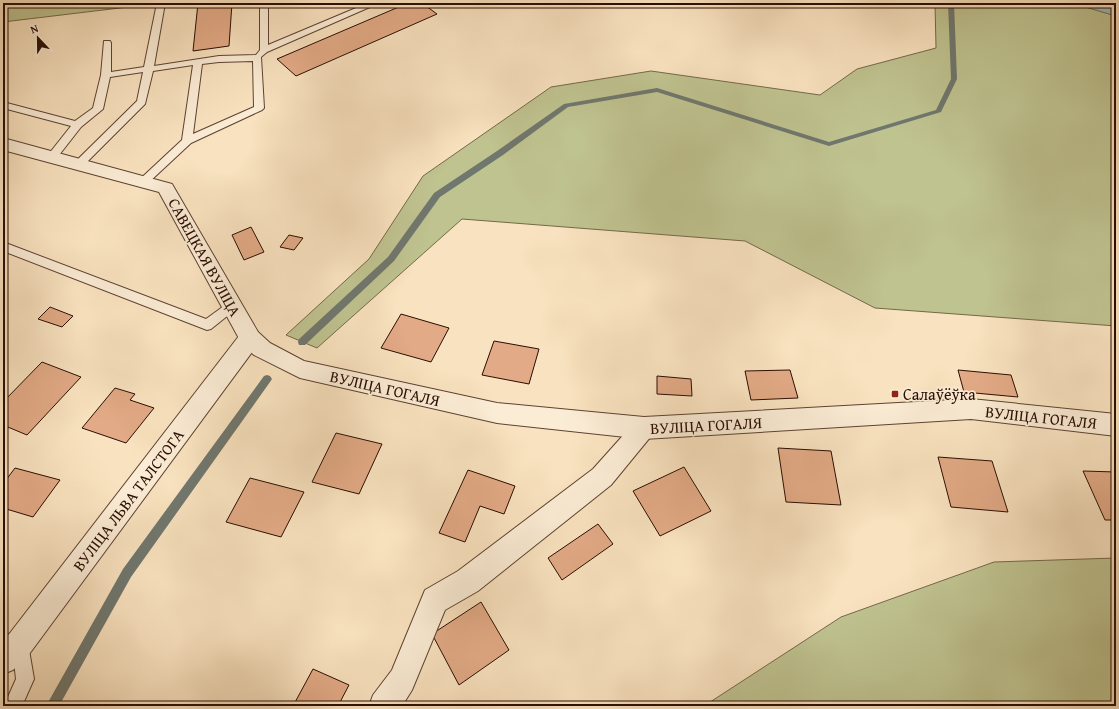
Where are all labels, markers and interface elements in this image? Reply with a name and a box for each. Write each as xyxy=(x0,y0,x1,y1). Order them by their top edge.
north arrow xyxy=(18,18,58,58)
text: N xyxy=(28,20,41,38)
street label: САВЕЦКАЯ ВУЛІЦА xyxy=(162,193,248,321)
street label: ВУЛІЦА ГОГАЛЯ xyxy=(328,364,443,412)
place label: Салаўёўка xyxy=(903,382,976,406)
marker: Салаўёўка xyxy=(890,389,900,399)
street label: ВУЛІЦА ГОГАЛЯ xyxy=(984,399,1099,435)
street label: ВУЛІЦА ГОГАЛЯ xyxy=(649,410,763,440)
street label: ВУЛІЦА ЛЬВА ТАЛСТОГА xyxy=(67,424,190,576)

